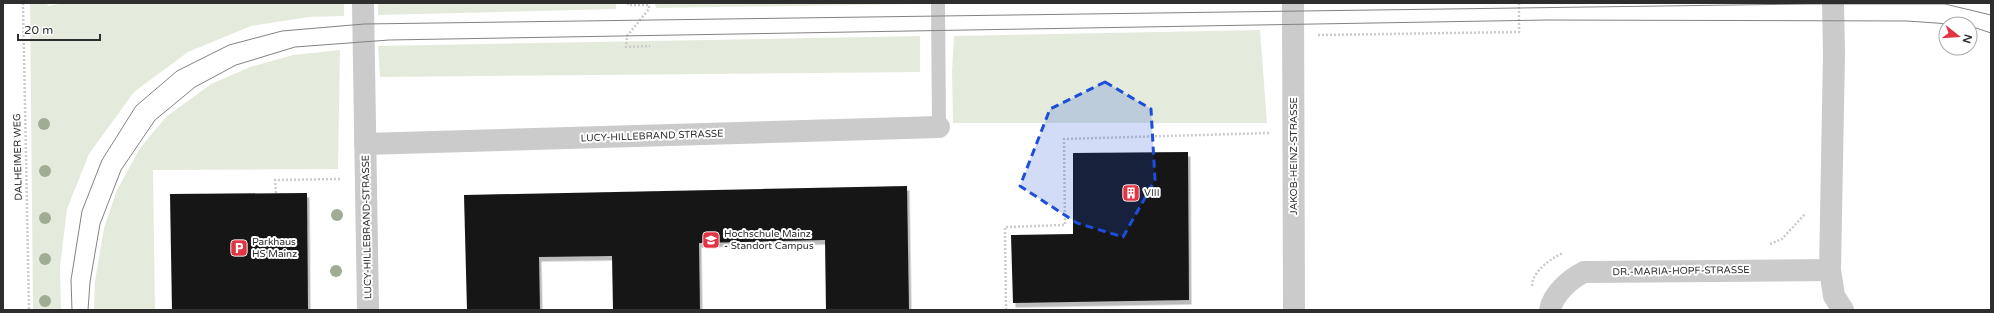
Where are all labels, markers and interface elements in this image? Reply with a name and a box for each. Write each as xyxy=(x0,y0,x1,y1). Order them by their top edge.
scale bar xyxy=(18,16,100,42)
north arrow xyxy=(1938,16,1978,56)
text: 20 m xyxy=(24,23,53,37)
text: N xyxy=(1960,33,1975,45)
street label: JAKOB-HEINZ-STRASSE xyxy=(1288,97,1300,215)
street label: DALHEIMER WEG xyxy=(11,113,25,201)
street label: LUCY-HILLEBRAND STRASSE xyxy=(580,128,724,144)
street label: LUCY-HILLEBRAND-STRASSE xyxy=(360,155,374,299)
building icon: VIII xyxy=(1121,183,1141,203)
place label: VIII xyxy=(1144,187,1160,199)
place label: Hochschule Mainz - Standort Campus xyxy=(724,228,814,252)
school or university icon: Hochschule Mainz - Standort Campus xyxy=(701,230,721,250)
place label: Parkhaus HS Mainz xyxy=(252,236,297,260)
parking icon: Parkhaus HS Mainz xyxy=(229,238,249,258)
street label: DR.-MARIA-HOPF-STRASSE xyxy=(1612,264,1750,278)

